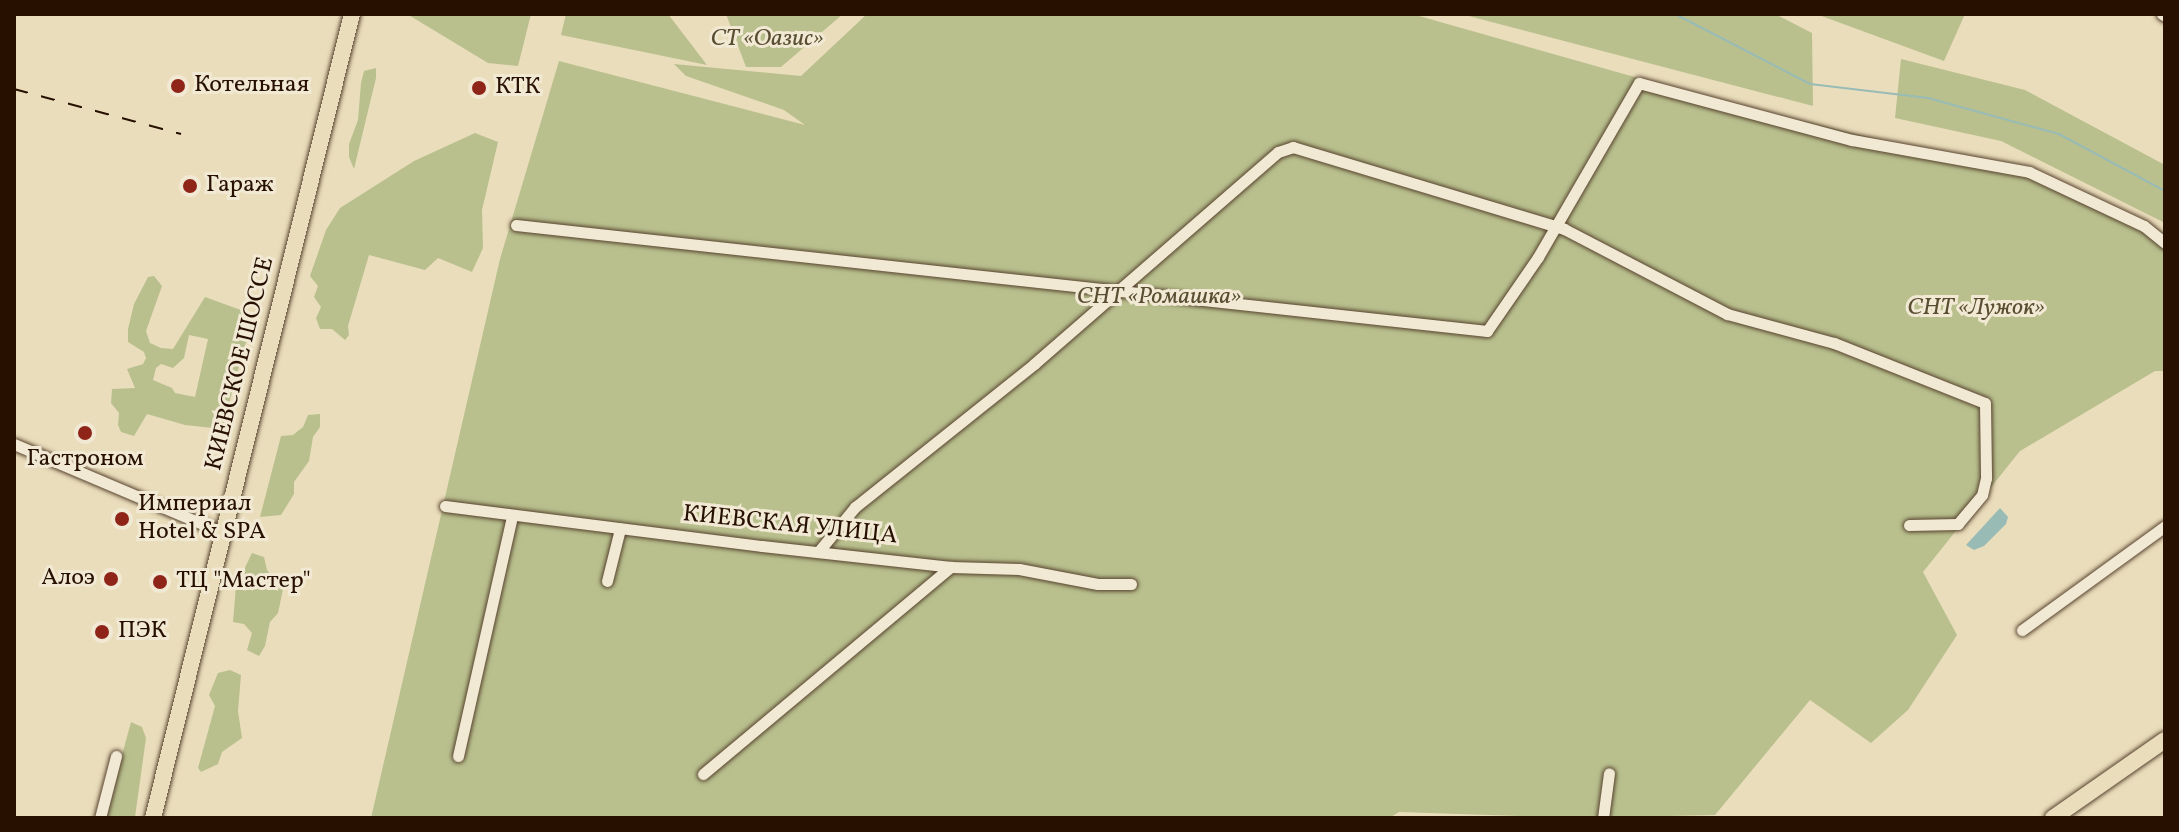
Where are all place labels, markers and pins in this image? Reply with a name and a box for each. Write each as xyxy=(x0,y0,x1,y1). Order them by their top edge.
place label: Котельная xyxy=(194,72,309,100)
place label: КТК xyxy=(495,74,541,102)
marker: Котельная xyxy=(169,77,187,95)
marker: КТК xyxy=(470,79,488,97)
place label: Гараж xyxy=(206,172,274,200)
marker: Гараж xyxy=(181,177,199,195)
marker: Гастроном xyxy=(76,424,94,442)
place label: Гастроном xyxy=(27,446,143,474)
place label: Империал Hotel & SPA xyxy=(138,491,266,547)
marker: Империал Hotel & SPA xyxy=(113,510,131,528)
place label: Алоэ xyxy=(41,565,95,593)
place label: ТЦ "Мастер" xyxy=(176,568,311,596)
marker: Алоэ xyxy=(102,570,120,588)
marker: ТЦ "Мастер" xyxy=(151,573,169,591)
place label: ПЭК xyxy=(118,618,167,646)
marker: ПЭК xyxy=(93,623,111,641)

